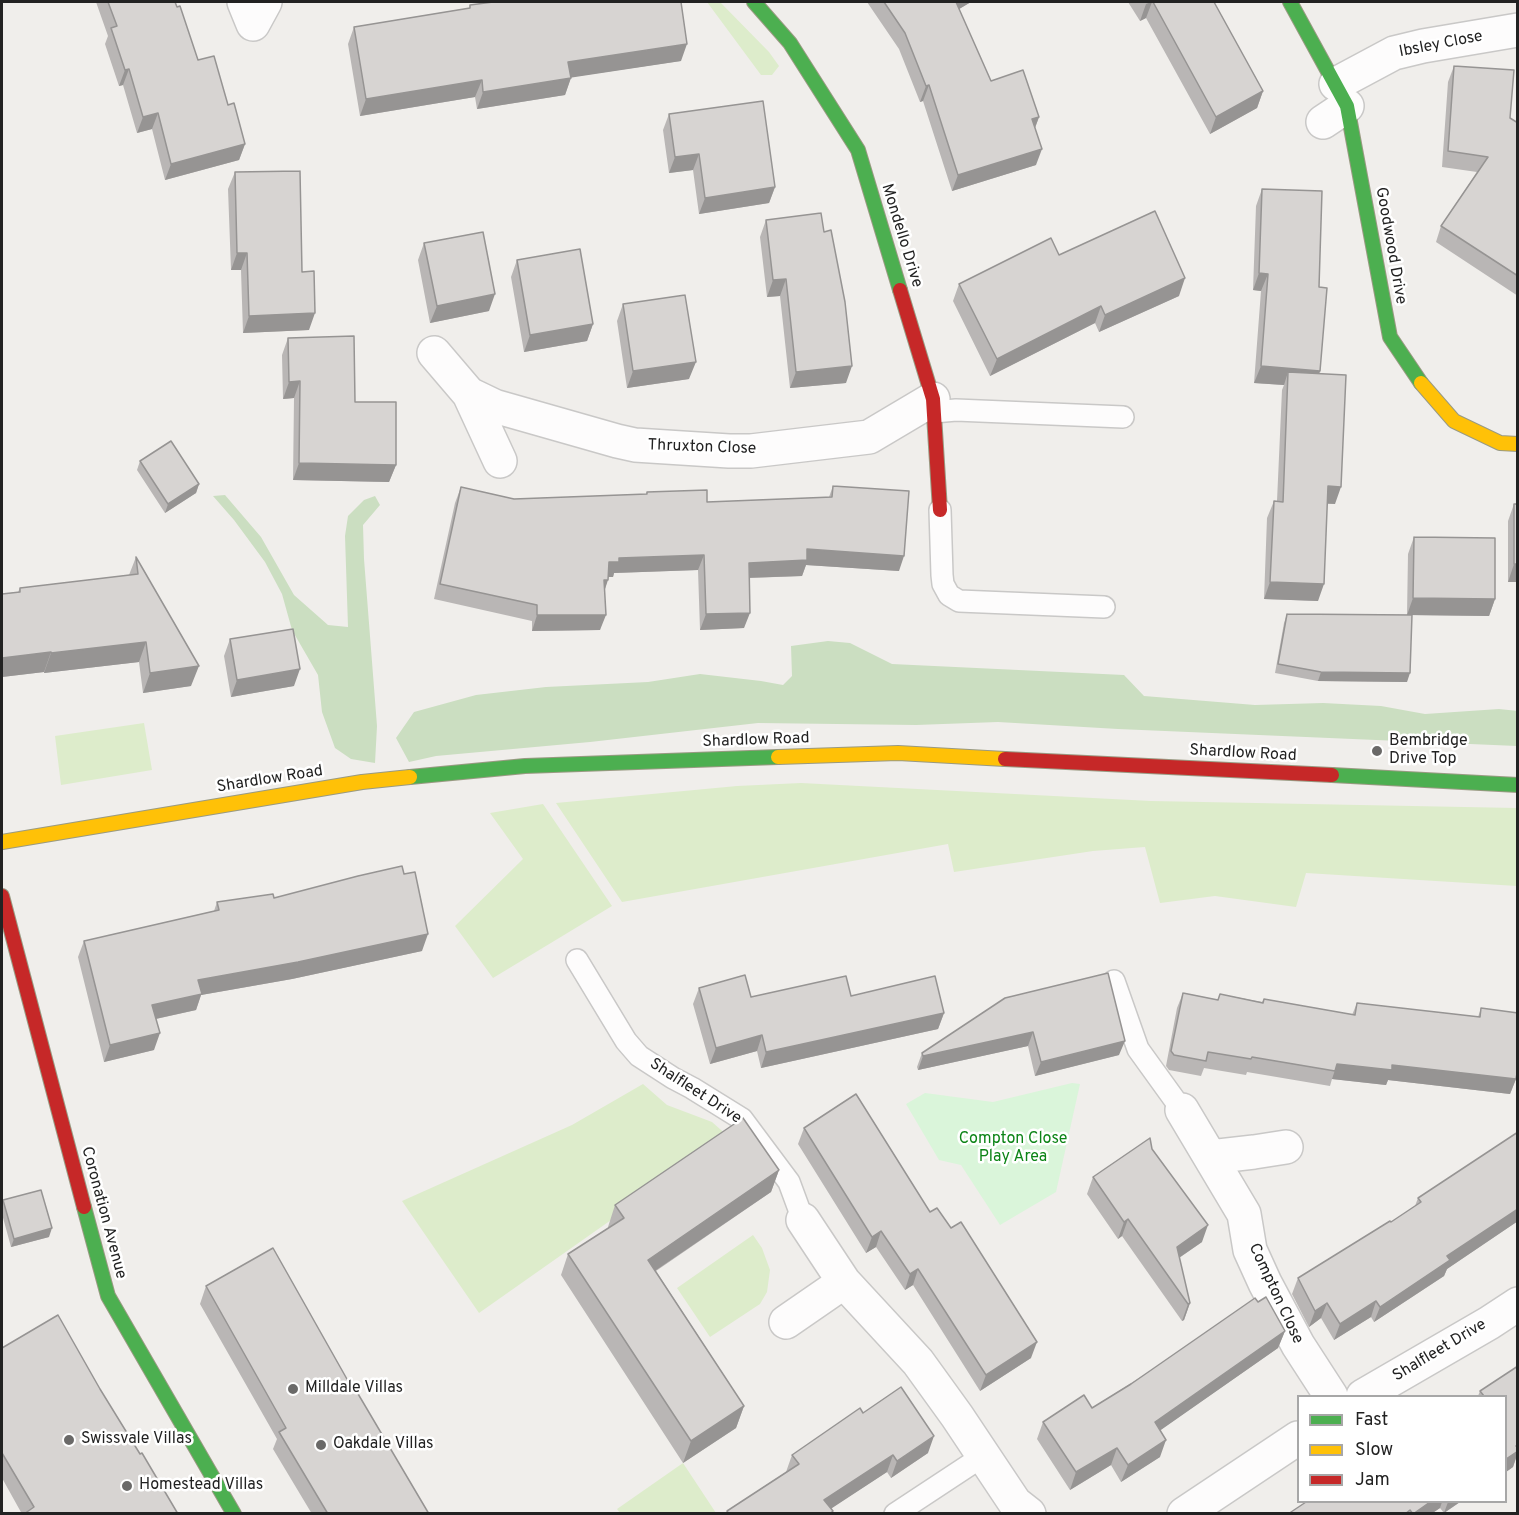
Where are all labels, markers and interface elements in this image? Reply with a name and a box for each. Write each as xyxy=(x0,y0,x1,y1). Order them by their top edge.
street label: Ibsley Close xyxy=(1398,27,1484,63)
street label: Mondello Drive xyxy=(876,182,926,290)
street label: Goodwood Drive xyxy=(1370,186,1410,306)
street label: Thruxton Close xyxy=(647,437,757,459)
street label: Shardlow Road xyxy=(702,730,810,752)
place label: Bembridge Drive Top xyxy=(1389,732,1468,770)
street label: Shardlow Road xyxy=(1189,742,1297,766)
marker: Bembridge Drive Top xyxy=(1370,744,1384,758)
street label: Shardlow Road xyxy=(216,762,324,798)
street label: Shalfleet Drive xyxy=(645,1055,745,1129)
park label: Compton Close Play Area xyxy=(959,1130,1067,1168)
street label: Coronation Avenue xyxy=(76,1145,130,1281)
street label: Compton Close xyxy=(1243,1241,1307,1347)
street label: Shalfleet Drive xyxy=(1390,1316,1490,1386)
place label: Milldale Villas xyxy=(305,1379,403,1399)
marker: Milldale Villas xyxy=(286,1382,300,1396)
legend xyxy=(1297,1395,1507,1503)
text: Fast xyxy=(1355,1409,1388,1432)
place label: Swissvale Villas xyxy=(81,1430,192,1450)
marker: Swissvale Villas xyxy=(62,1433,76,1447)
place label: Oakdale Villas xyxy=(333,1435,434,1455)
marker: Oakdale Villas xyxy=(314,1438,328,1452)
text: Slow xyxy=(1355,1439,1393,1462)
text: Jam xyxy=(1355,1469,1390,1492)
place label: Homestead Villas xyxy=(139,1476,263,1496)
marker: Homestead Villas xyxy=(120,1479,134,1493)

